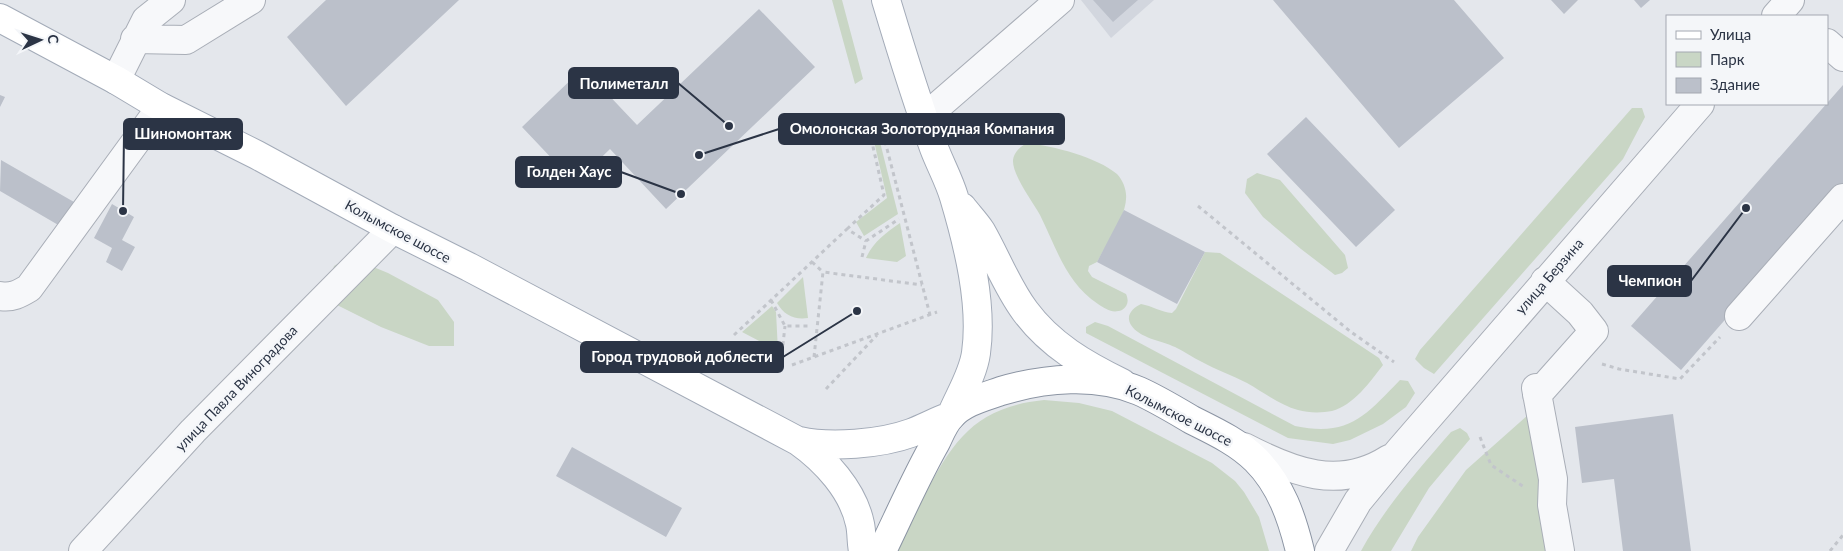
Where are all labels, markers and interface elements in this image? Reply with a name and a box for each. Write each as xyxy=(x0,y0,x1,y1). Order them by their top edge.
north arrow xyxy=(15,15,65,65)
legend xyxy=(1666,15,1828,105)
text: Улица xyxy=(1710,25,1751,43)
text: С xyxy=(45,34,62,45)
text: Парк xyxy=(1710,50,1745,68)
callout: Полиметалл xyxy=(569,68,678,98)
text: Полиметалл xyxy=(579,74,669,92)
text: Здание xyxy=(1710,75,1760,93)
callout: Омолонская Золоторудная Компания xyxy=(779,114,1064,144)
callout: Шиномонтаж xyxy=(124,119,242,149)
text: Омолонская Золоторудная Компания xyxy=(790,119,1054,137)
text: Шиномонтаж xyxy=(134,124,232,142)
callout: Голден Хаус xyxy=(516,157,621,187)
text: Голден Хаус xyxy=(527,162,611,180)
street label: Колымское шоссе xyxy=(342,196,454,266)
street label: улица Берзина xyxy=(1511,235,1587,317)
callout: Чемпион xyxy=(1608,266,1691,296)
text: Чемпион xyxy=(1618,271,1682,289)
street label: улица Павла Виноградова xyxy=(171,322,301,454)
callout: Город трудовой доблести xyxy=(581,342,783,372)
text: Город трудовой доблести xyxy=(591,347,773,365)
street label: Колымское шоссе xyxy=(1123,381,1235,449)

